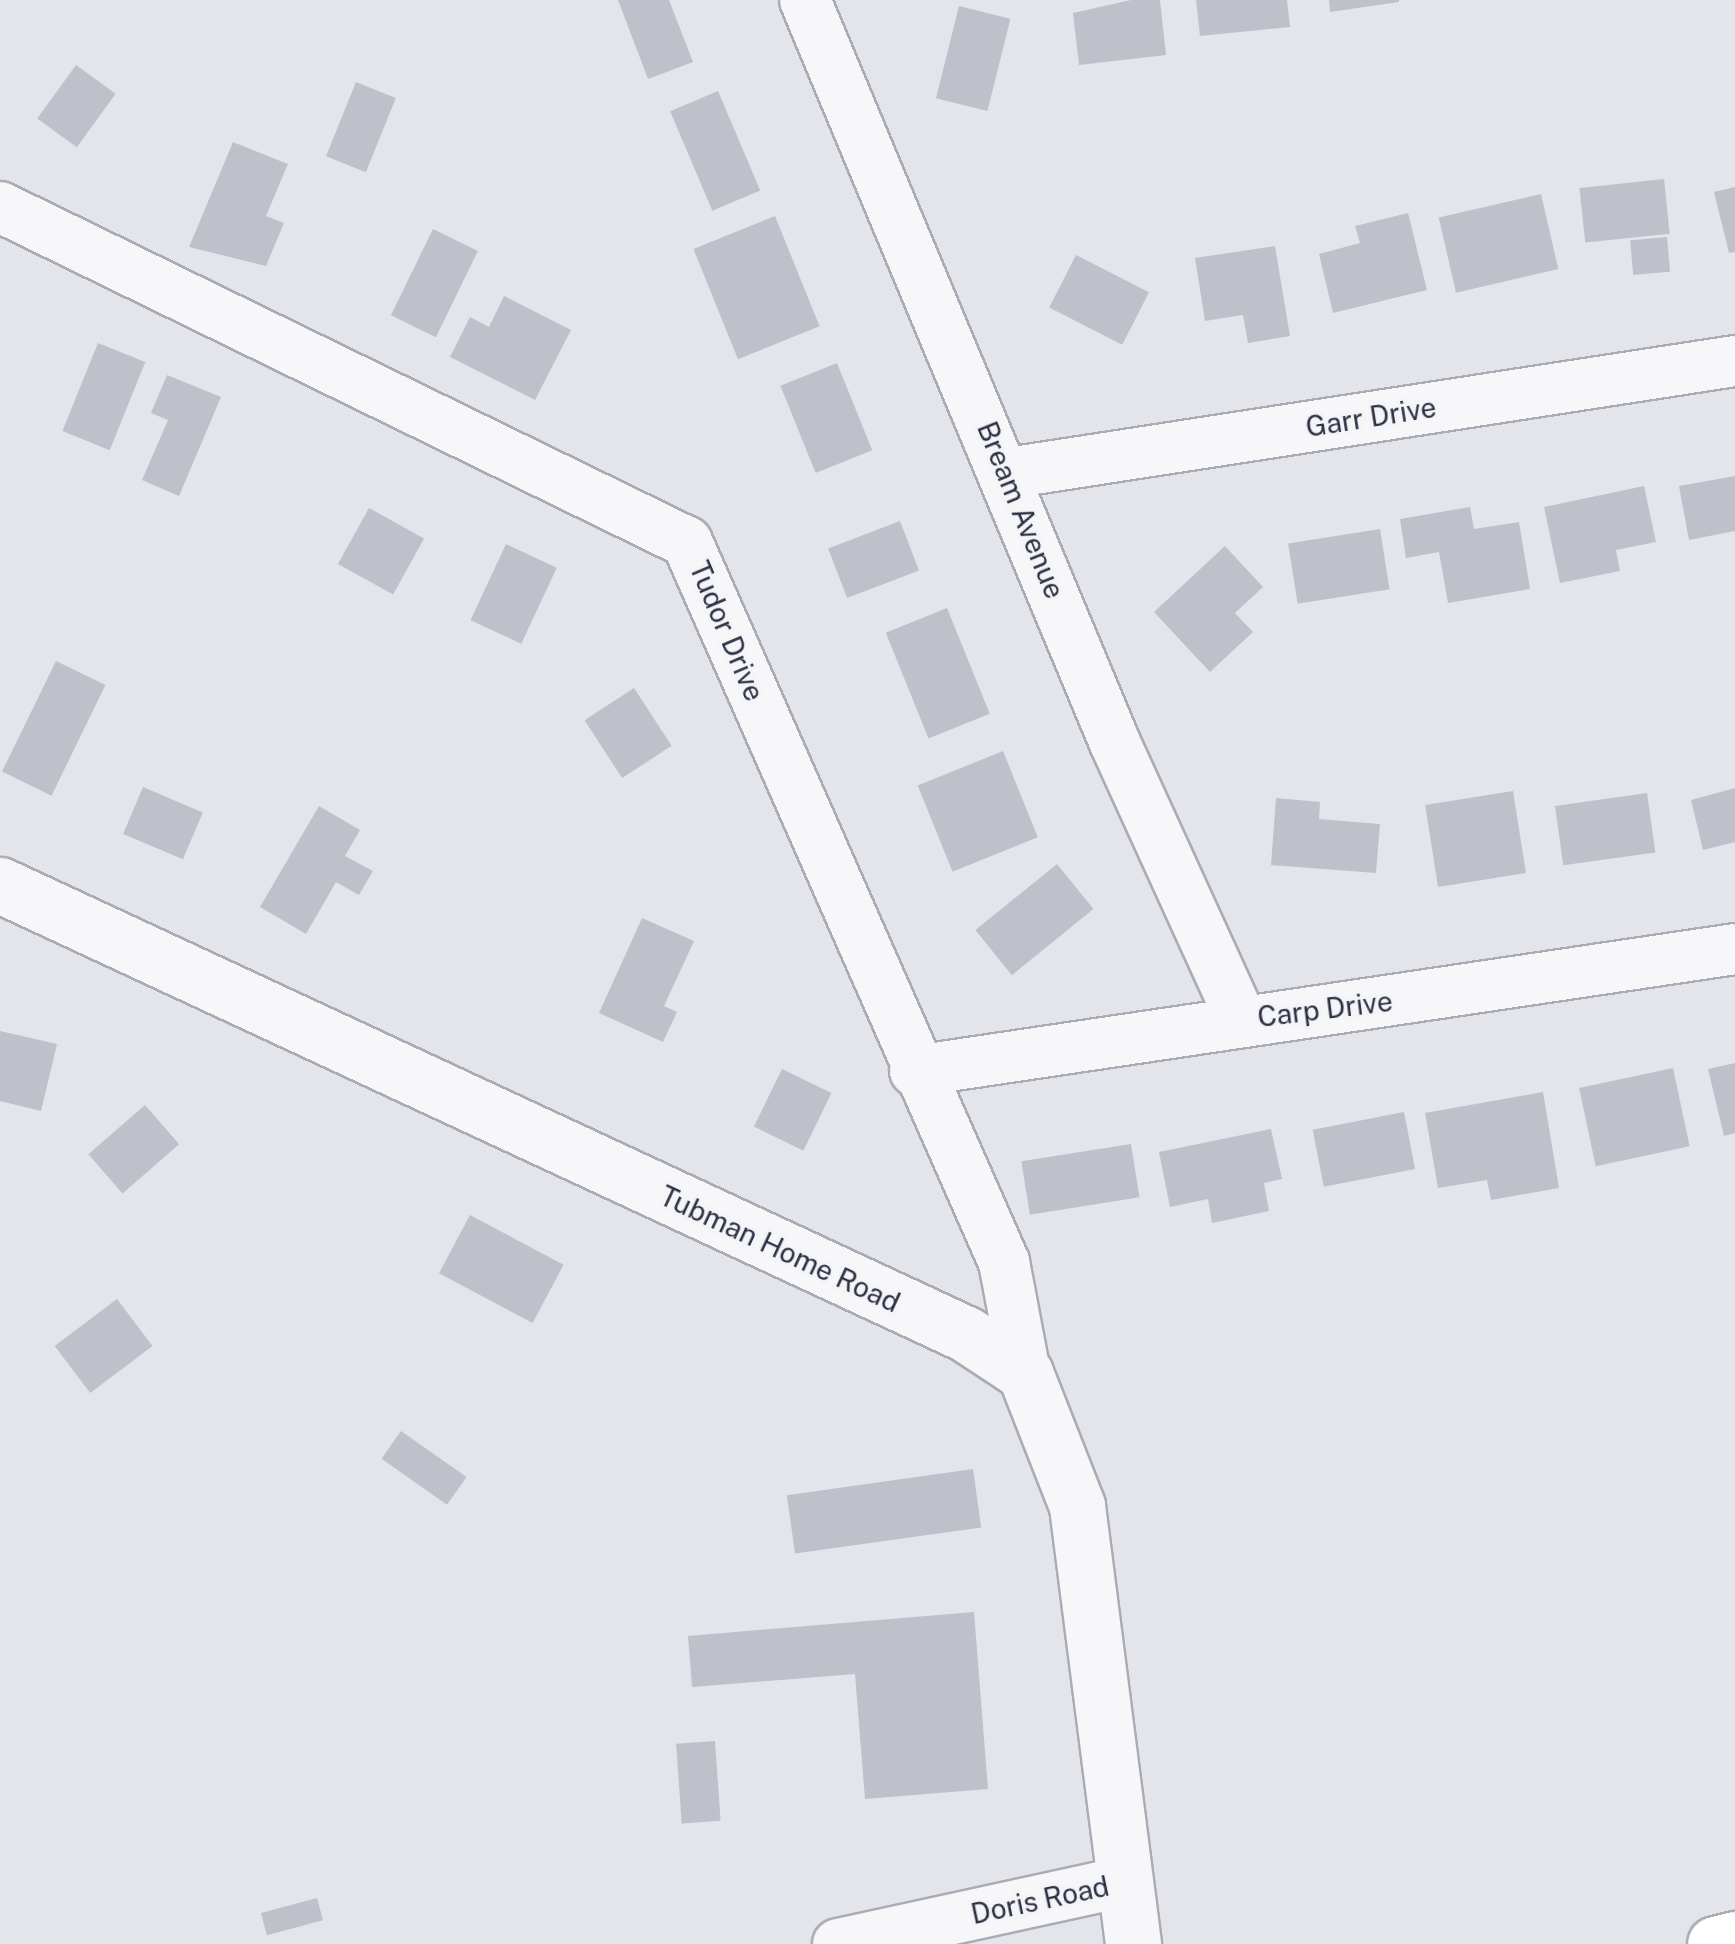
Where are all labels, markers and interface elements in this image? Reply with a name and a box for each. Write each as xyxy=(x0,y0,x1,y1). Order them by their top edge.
street label: Garr Drive xyxy=(1303,390,1439,444)
street label: Bream Avenue xyxy=(970,417,1072,603)
street label: Tudor Drive xyxy=(683,556,771,706)
street label: Carp Drive xyxy=(1255,984,1395,1034)
street label: Tubman Home Road xyxy=(655,1179,905,1319)
street label: Doris Road xyxy=(968,1869,1112,1931)

